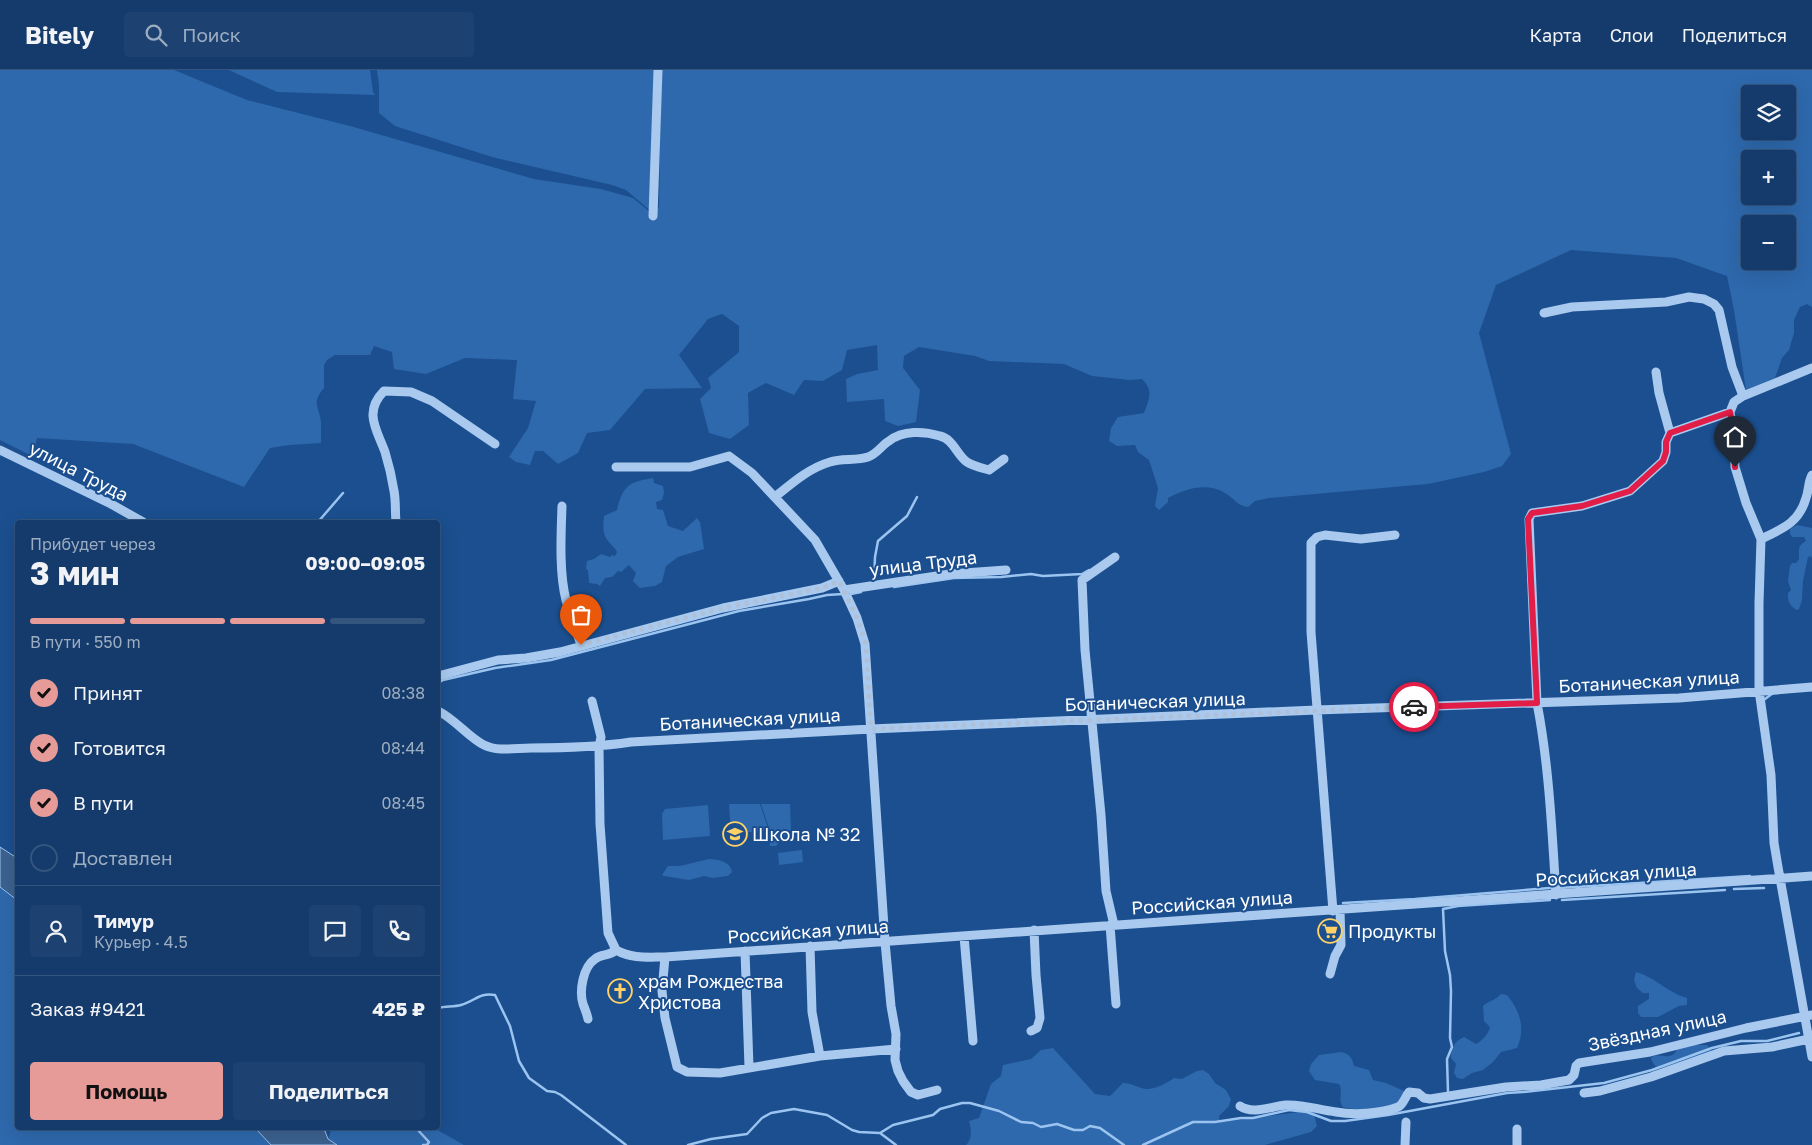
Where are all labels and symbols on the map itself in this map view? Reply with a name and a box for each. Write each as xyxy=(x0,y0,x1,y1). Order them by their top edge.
pin xyxy=(1714,416,1756,467)
street label: улица Труда xyxy=(26,437,132,505)
street label: улица Труда xyxy=(868,545,978,581)
pin xyxy=(560,594,602,645)
street label: Ботаническая улица xyxy=(1558,665,1740,697)
courier xyxy=(1389,682,1439,732)
street label: Ботаническая улица xyxy=(1064,687,1246,715)
street label: Ботаническая улица xyxy=(659,703,841,735)
school or university icon: Школа № 32 xyxy=(722,821,748,847)
place label: Школа № 32 xyxy=(752,823,860,845)
street label: Российская улица xyxy=(1535,857,1697,891)
street label: Российская улица xyxy=(1131,885,1293,919)
street label: Российская улица xyxy=(727,914,889,948)
supermarket icon: Продукты xyxy=(1317,918,1343,944)
place label: Продукты xyxy=(1348,920,1436,942)
place label: храм Рождества Христова xyxy=(638,970,784,1013)
church icon: храм Рождества Христова xyxy=(607,978,633,1004)
street label: Звёздная улица xyxy=(1586,1005,1728,1055)

